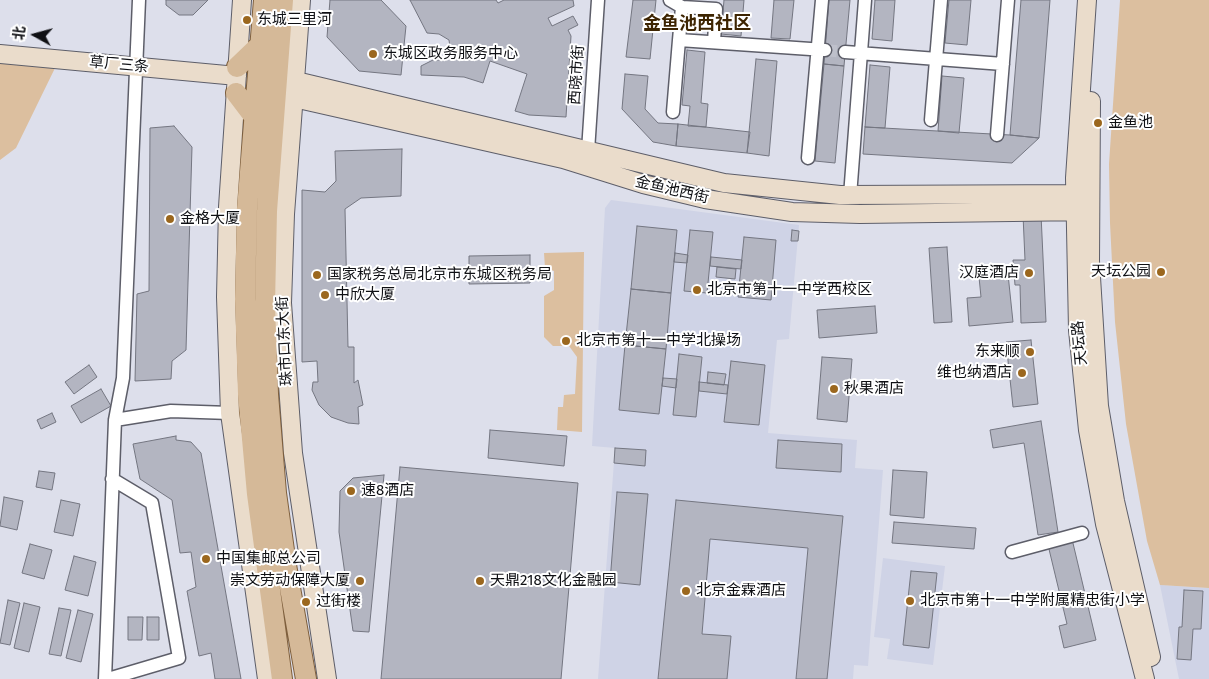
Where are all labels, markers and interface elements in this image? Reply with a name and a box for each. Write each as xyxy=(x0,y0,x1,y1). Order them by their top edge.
north arrow xyxy=(10,10,60,60)
place label: 东城三里河 xyxy=(257,11,332,29)
district label: 金鱼池西社区 xyxy=(643,13,751,35)
marker: 东城三里河 xyxy=(241,14,253,26)
text: 北 xyxy=(10,25,29,41)
street label: 西晓市街 xyxy=(566,44,588,106)
place label: 东城区政务服务中心 xyxy=(383,45,518,63)
marker: 东城区政务服务中心 xyxy=(367,48,379,60)
street label: 草厂三条 xyxy=(88,53,150,77)
place label: 金鱼池 xyxy=(1108,114,1153,132)
marker: 金鱼池 xyxy=(1092,117,1104,129)
street label: 金鱼池西街 xyxy=(633,173,711,207)
place label: 金格大厦 xyxy=(180,210,240,228)
marker: 金格大厦 xyxy=(164,213,176,225)
place label: 天坛公园 xyxy=(1091,263,1151,281)
place label: 汉庭酒店 xyxy=(959,264,1019,282)
place label: 国家税务总局北京市东城区税务局 xyxy=(327,266,552,284)
marker: 天坛公园 xyxy=(1155,266,1167,278)
marker: 汉庭酒店 xyxy=(1023,267,1035,279)
marker: 国家税务总局北京市东城区税务局 xyxy=(311,269,323,281)
place label: 北京市第十一中学西校区 xyxy=(707,281,872,299)
marker: 北京市第十一中学西校区 xyxy=(691,284,703,296)
place label: 中欣大厦 xyxy=(335,286,395,304)
marker: 中欣大厦 xyxy=(319,289,331,301)
street label: 珠市口东大街 xyxy=(274,296,296,386)
street label: 天坛路 xyxy=(1069,320,1091,366)
place label: 北京市第十一中学北操场 xyxy=(576,332,741,350)
marker: 北京市第十一中学北操场 xyxy=(560,335,572,347)
place label: 东来顺 xyxy=(975,343,1020,361)
marker: 东来顺 xyxy=(1024,346,1036,358)
place label: 维也纳酒店 xyxy=(937,364,1012,382)
marker: 维也纳酒店 xyxy=(1016,367,1028,379)
place label: 秋果酒店 xyxy=(844,380,904,398)
marker: 秋果酒店 xyxy=(828,383,840,395)
place label: 速8酒店 xyxy=(361,482,414,500)
marker: 速8酒店 xyxy=(345,485,357,497)
place label: 中国集邮总公司 xyxy=(216,550,321,568)
marker: 中国集邮总公司 xyxy=(200,553,212,565)
place label: 崇文劳动保障大厦 xyxy=(230,572,350,590)
place label: 天鼎218文化金融园 xyxy=(490,572,617,590)
marker: 崇文劳动保障大厦 xyxy=(354,575,366,587)
marker: 天鼎218文化金融园 xyxy=(474,575,486,587)
place label: 北京金霖酒店 xyxy=(696,582,786,600)
marker: 北京金霖酒店 xyxy=(680,585,692,597)
place label: 北京市第十一中学附属精忠街小学 xyxy=(920,592,1145,610)
place label: 过街楼 xyxy=(316,593,361,611)
marker: 北京市第十一中学附属精忠街小学 xyxy=(904,595,916,607)
marker: 过街楼 xyxy=(300,596,312,608)

